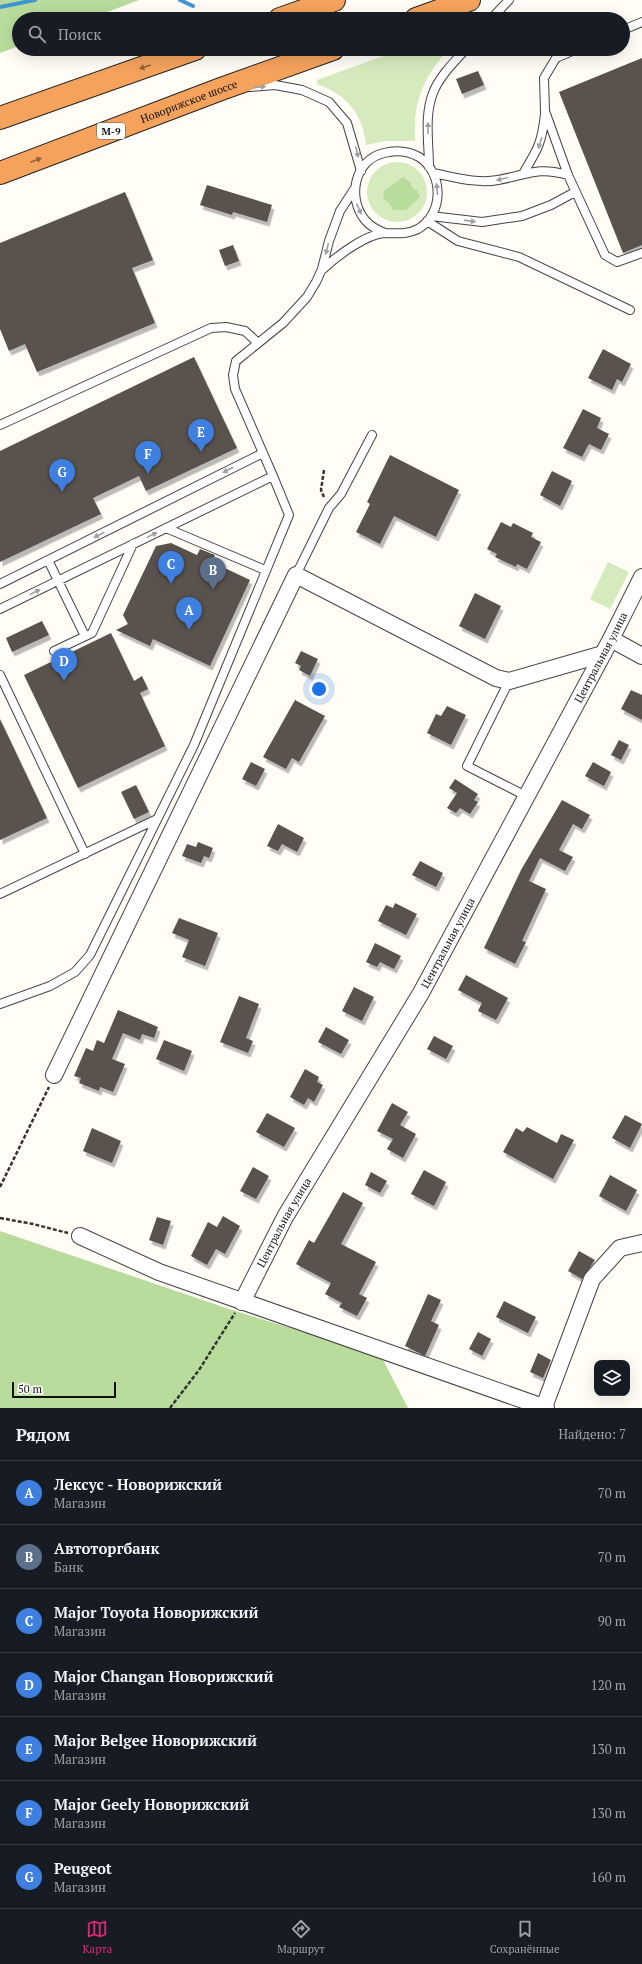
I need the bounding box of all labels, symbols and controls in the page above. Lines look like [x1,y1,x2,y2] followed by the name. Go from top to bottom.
[12,12,630,56] search box
[26,23,48,45] icon: search
[58,24,101,44] text: Поиск
[139,64,151,70] one-way arrow
[138,77,240,126] street label: Новорижское шоссе
[254,83,266,90] one-way arrow
[425,121,431,134] one-way arrow
[97,123,125,139] road number: М-9
[536,138,542,150] one-way arrow
[354,146,360,158] one-way arrow
[31,156,43,162] one-way arrow
[496,176,508,182] one-way arrow
[433,183,440,195] one-way arrow
[356,203,362,215] one-way arrow
[464,218,476,224] one-way arrow
[324,242,330,255] one-way arrow
[188,419,214,452] pin: E
[135,441,161,474] pin: F
[49,459,75,492] pin: G
[222,467,233,474] one-way arrow
[93,532,105,538] one-way arrow
[146,532,158,538] one-way arrow
[158,551,184,584] pin: C
[200,557,226,590] pin: B
[29,589,41,595] one-way arrow
[176,597,202,630] pin: A
[571,609,630,705] street label: Центральная улица
[51,648,77,681] pin: D
[309,679,329,699] your location
[418,895,478,991] street label: Центральная улица
[254,1175,315,1270] street label: Центральная улица
[594,1360,630,1396] map controls
[594,1360,630,1396] button: layers
[12,1380,116,1399] scale bar
[18,1382,42,1396] text: 50 m
[16,1423,70,1446] text: Рядом
[559,1425,626,1443] text: Найдено: 7
[54,1474,222,1494] text: Лексус - Новорижский
[24,1484,34,1502] text: A
[598,1484,626,1502] text: 70 m
[54,1494,106,1512] text: Магазин
[54,1538,159,1558] text: Автоторгбанк
[25,1548,33,1566] text: B
[598,1548,626,1566] text: 70 m
[54,1558,83,1576] text: Банк
[54,1602,258,1622] text: Major Toyota Новорижский
[25,1612,33,1630] text: C
[598,1612,626,1630] text: 90 m
[54,1622,106,1640] text: Магазин
[54,1666,274,1686] text: Major Changan Новорижский
[24,1676,34,1694] text: D
[591,1676,626,1694] text: 120 m
[54,1686,106,1704] text: Магазин
[54,1730,257,1750] text: Major Belgee Новорижский
[25,1740,33,1758] text: E
[591,1740,626,1758] text: 130 m
[54,1750,106,1768] text: Магазин
[54,1794,249,1814] text: Major Geely Новорижский
[25,1804,33,1822] text: F
[591,1804,626,1822] text: 130 m
[54,1814,106,1832] text: Магазин
[54,1858,112,1878] text: Peugeot
[24,1868,34,1886] text: G
[591,1868,626,1886] text: 160 m
[54,1878,106,1896] text: Магазин
[82,1918,112,1956] tab: Карта
[277,1918,325,1956] tab: Маршрут
[490,1918,559,1956] tab: Сохранённые

